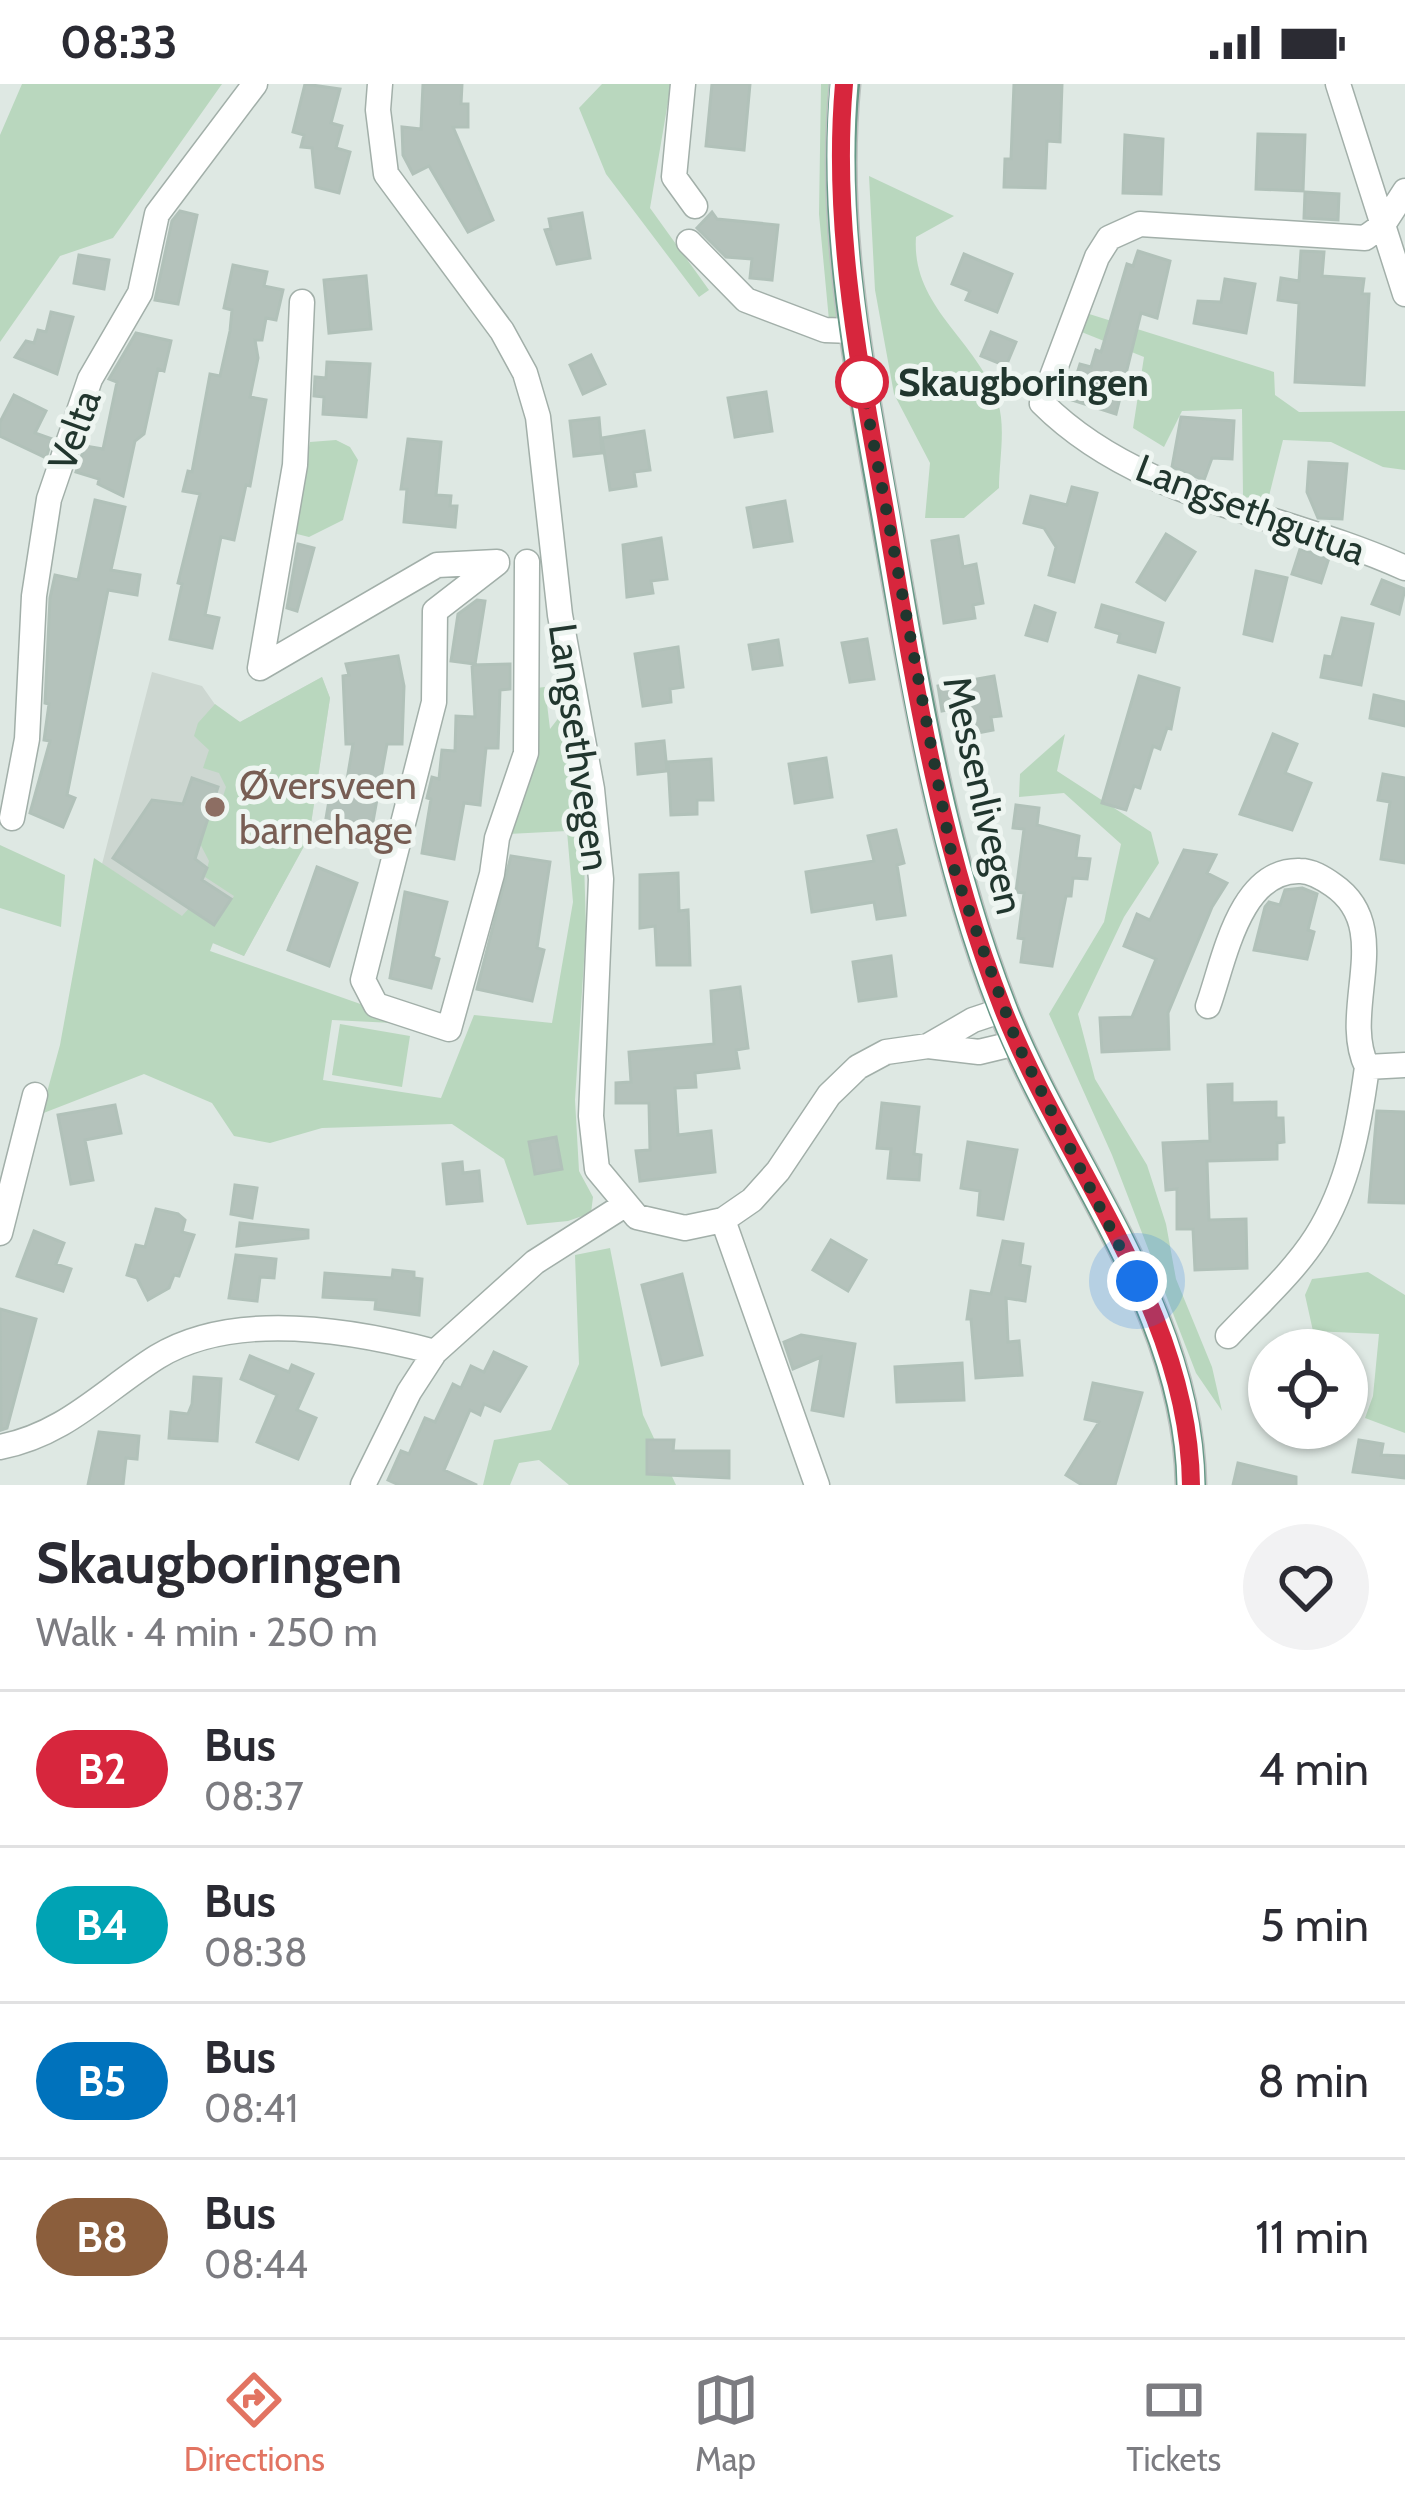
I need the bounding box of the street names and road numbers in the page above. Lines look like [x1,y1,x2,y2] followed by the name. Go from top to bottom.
[37,383,111,477] street label: Velta
[1129,443,1373,575] street label: Langsethgutua
[539,620,621,874] street label: Langsethvegen
[933,671,1035,919] street label: Messenlivegen

